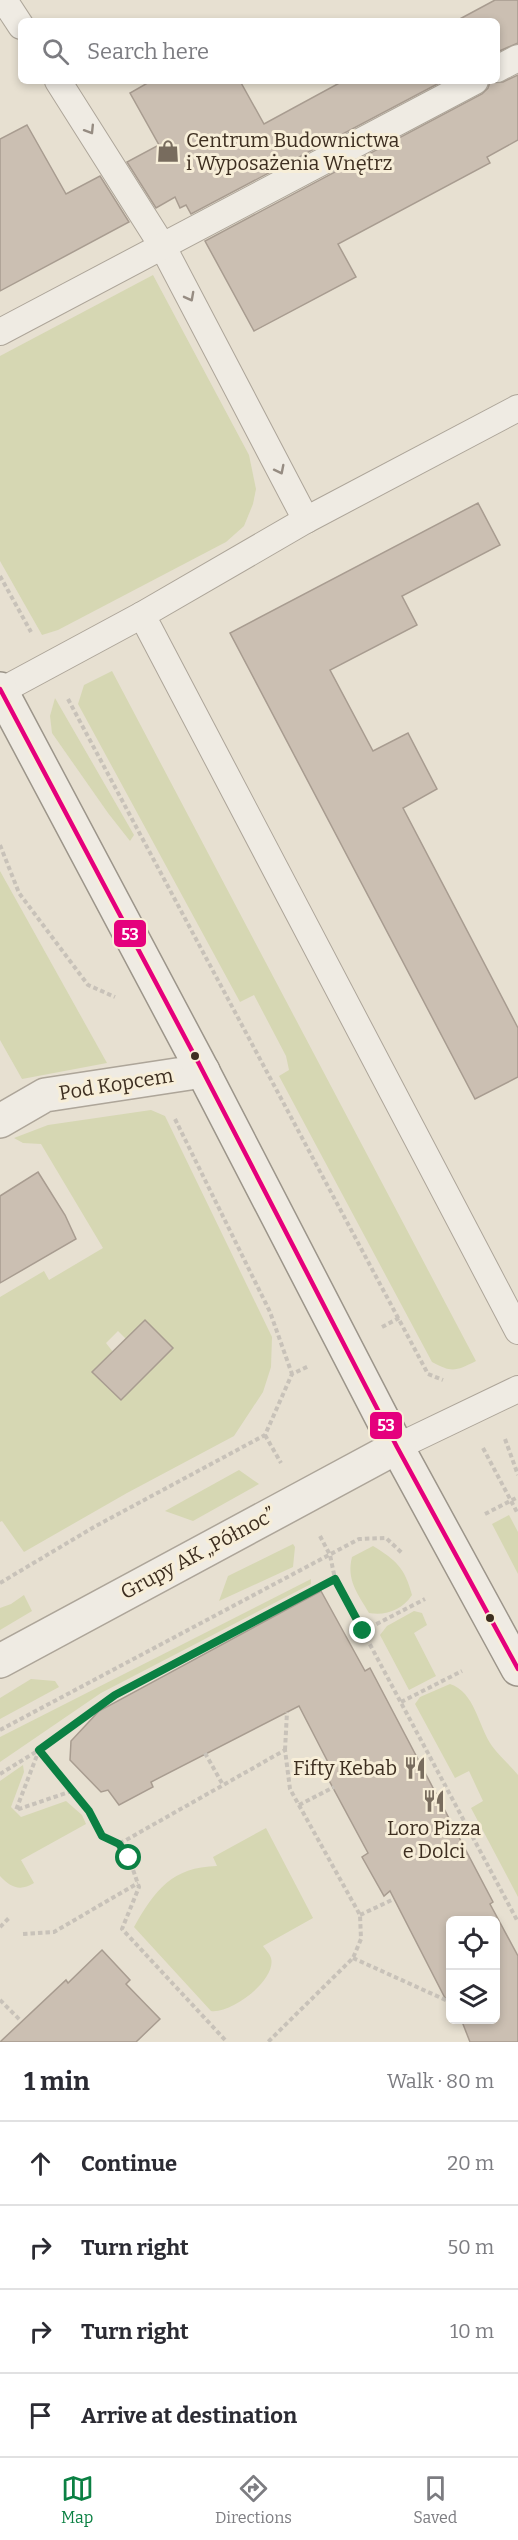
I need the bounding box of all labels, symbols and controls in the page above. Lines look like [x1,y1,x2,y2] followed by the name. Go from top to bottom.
[18,18,500,84] search box
[39,35,72,68] icon: search
[87,38,209,65] text: Search here
[83,123,94,134] one-way arrow
[186,128,399,175] place label: Centrum Budownictwa i Wyposażenia Wnętrz
[155,138,181,164] shop icon: Centrum Budownictwa i Wyposażenia Wnętrz
[183,291,194,302] one-way arrow
[273,464,284,475] one-way arrow
[113,919,147,948] line badge: 53
[121,925,139,944] text: 53
[189,1050,201,1062] unlabelled marker
[57,1063,175,1105] street label: Pod Kopcem
[369,1411,403,1440] line badge: 53
[377,1416,395,1435] text: 53
[116,1502,280,1604] street label: Grupy AK „Północ”
[484,1612,496,1624] unlabelled marker
[349,1617,375,1643] route end
[402,1755,428,1781] restaurant icon: Fifty Kebab
[293,1756,397,1780] place label: Fifty Kebab
[421,1788,447,1814] restaurant icon: Loro Pizza e Dolci
[387,1816,481,1863] place label: Loro Pizza e Dolci
[115,1844,141,1870] route start
[446,1916,500,2024] map controls
[446,1916,500,1970] button: locate
[446,1970,500,2024] button: layers
[24,2066,90,2097] text: 1 min
[387,2069,494,2093] text: Walk · 80 m
[24,2147,57,2180] icon: ahead
[81,2150,177,2177] text: Continue
[447,2151,494,2175] text: 20 m
[24,2231,57,2264] icon: right
[81,2234,189,2261] text: Turn right
[447,2235,494,2259] text: 50 m
[24,2315,57,2348] icon: right
[81,2318,189,2345] text: Turn right
[450,2319,494,2343] text: 10 m
[24,2399,57,2432] icon: arrive
[81,2402,297,2429] text: Arrive at destination
[61,2472,94,2527] tab: Map
[215,2472,292,2527] tab: Directions
[413,2472,457,2527] tab: Saved

